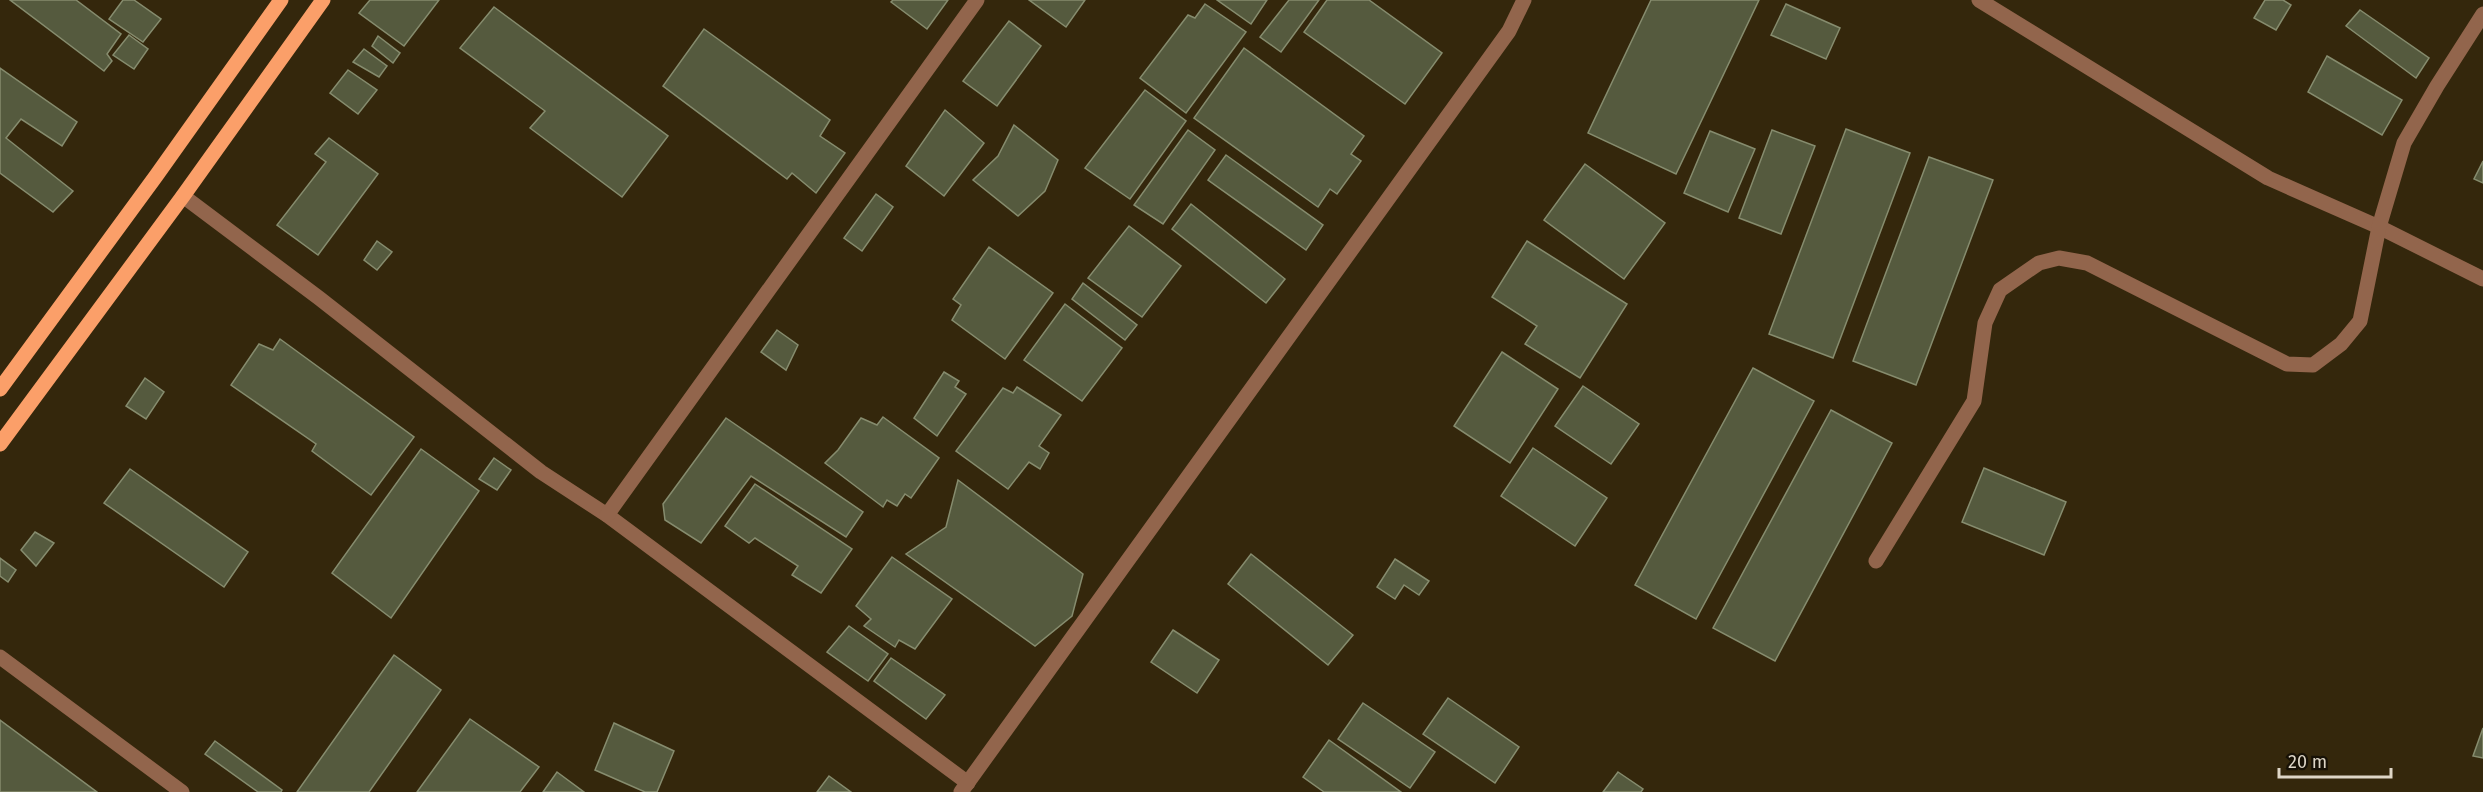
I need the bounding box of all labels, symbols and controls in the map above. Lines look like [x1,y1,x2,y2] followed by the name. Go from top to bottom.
[2279,741,2392,779] scale bar
[2288,751,2327,773] text: 20 m

